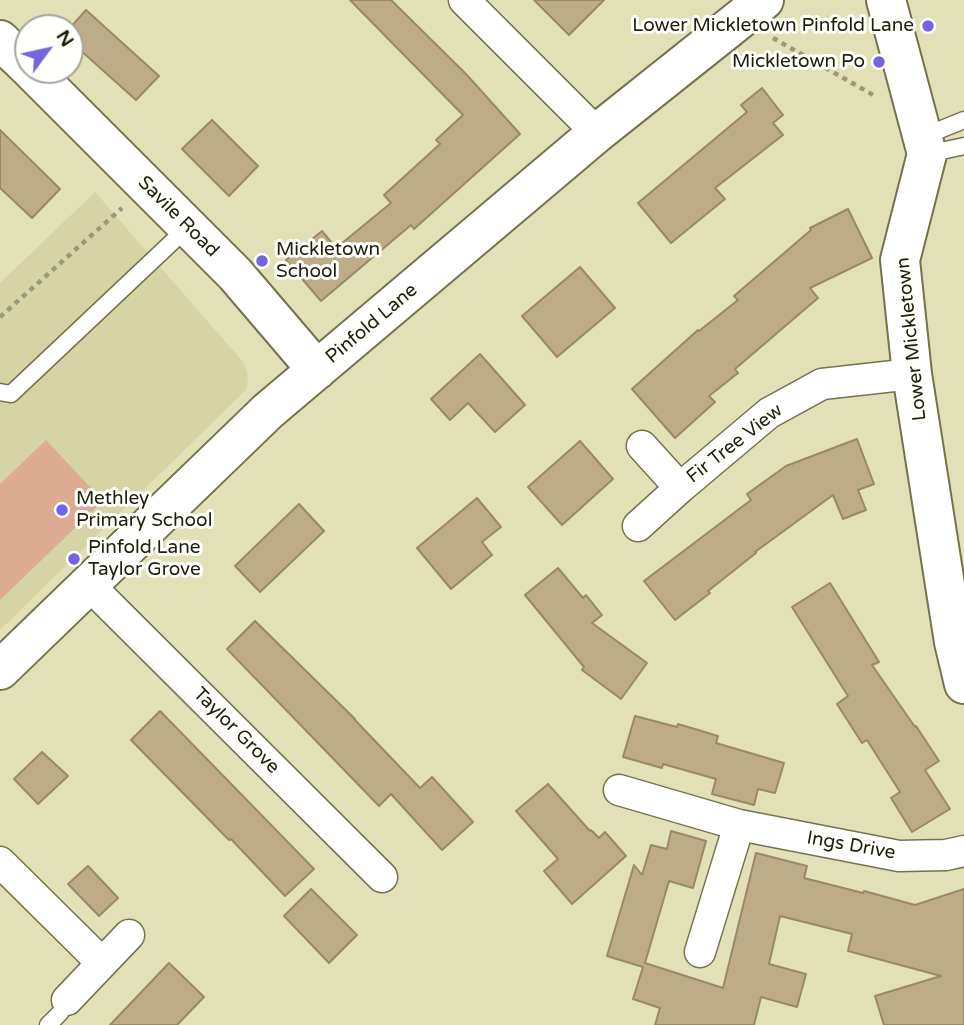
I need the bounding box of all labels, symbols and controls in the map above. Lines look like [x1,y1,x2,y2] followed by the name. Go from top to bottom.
[14,14,84,84] north arrow
[632,15,914,37] place label: Lower Mickletown Pinfold Lane
[920,18,936,34] marker: Lower Mickletown Pinfold Lane
[52,26,78,51] text: N
[732,51,865,73] place label: Mickletown Po
[871,54,887,70] marker: Mickletown Po
[133,172,223,262] street label: Savile Road
[276,239,380,283] place label: Mickletown School
[254,253,270,269] marker: Mickletown School
[892,256,932,422] street label: Lower Mickletown
[322,279,422,369] street label: Pinfold Lane
[682,399,788,489] street label: Fir Tree View
[76,488,212,532] place label: Methley Primary School
[54,502,70,518] marker: Methley Primary School
[88,537,201,581] place label: Pinfold Lane Taylor Grove
[66,551,82,567] marker: Pinfold Lane Taylor Grove
[188,683,284,779] street label: Taylor Grove
[805,827,897,865] street label: Ings Drive

